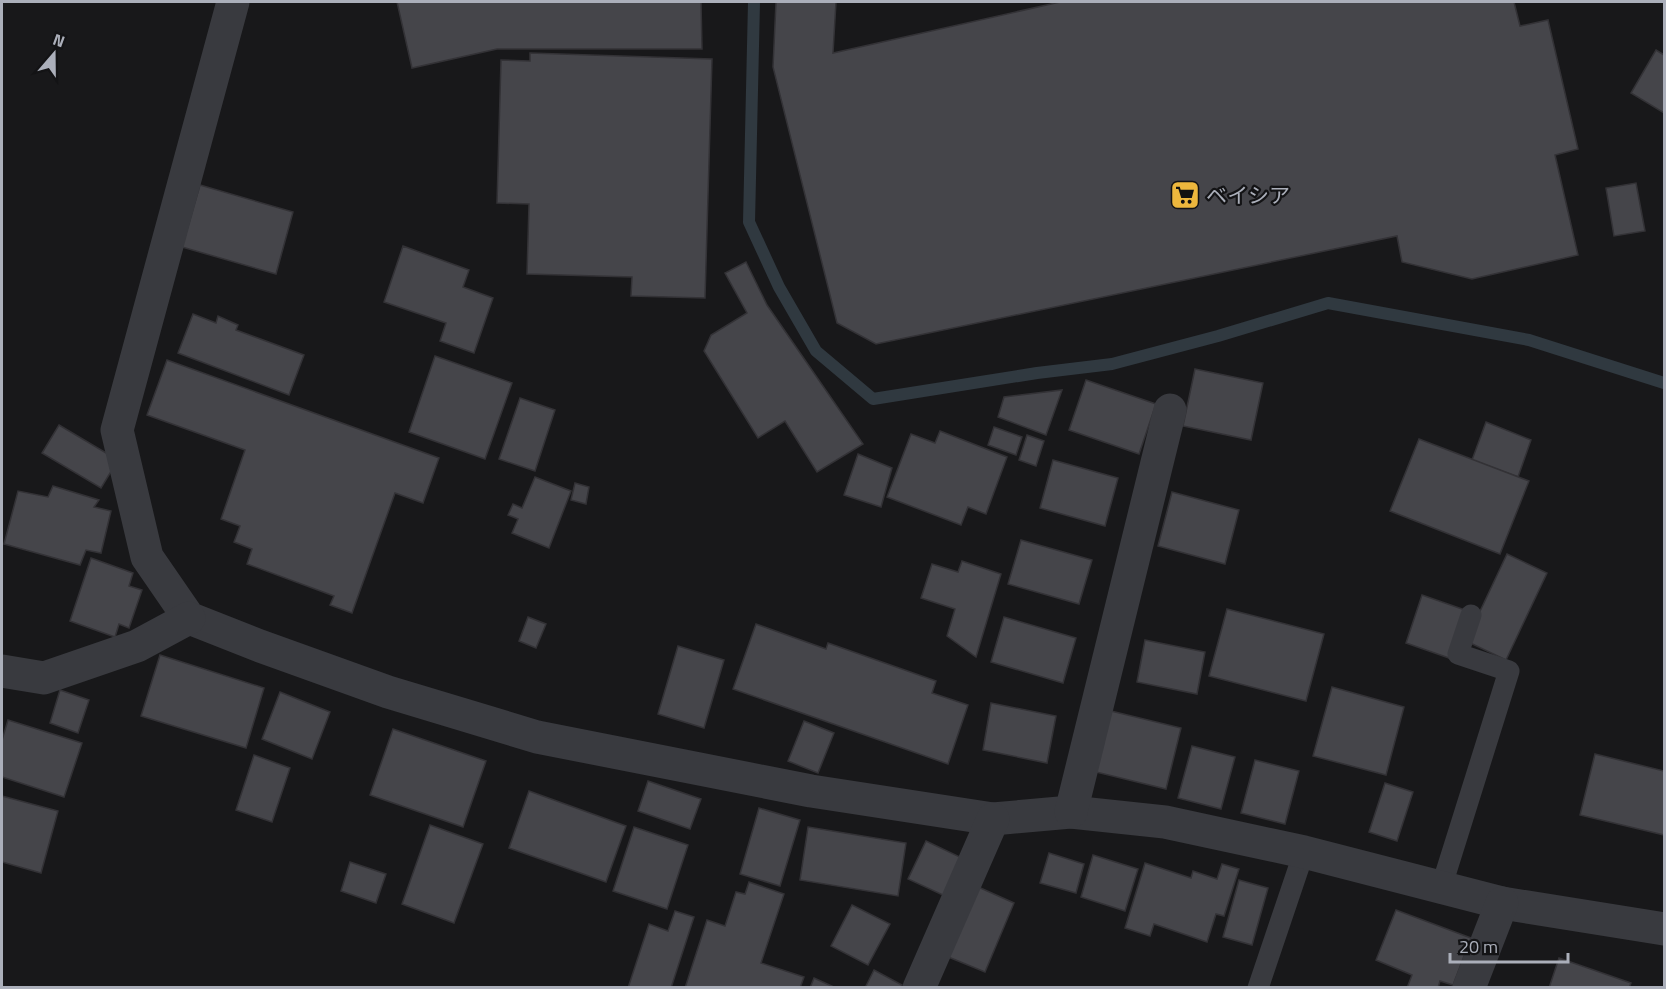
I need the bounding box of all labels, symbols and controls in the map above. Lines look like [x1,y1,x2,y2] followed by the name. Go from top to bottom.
[24,24,84,84] north arrow
[50,27,68,53] text: N
[1169,179,1201,211] supermarket icon: ベイシア
[1206,179,1290,211] place label: ベイシア
[1450,926,1568,964] scale bar
[1459,933,1498,960] text: 20 m

